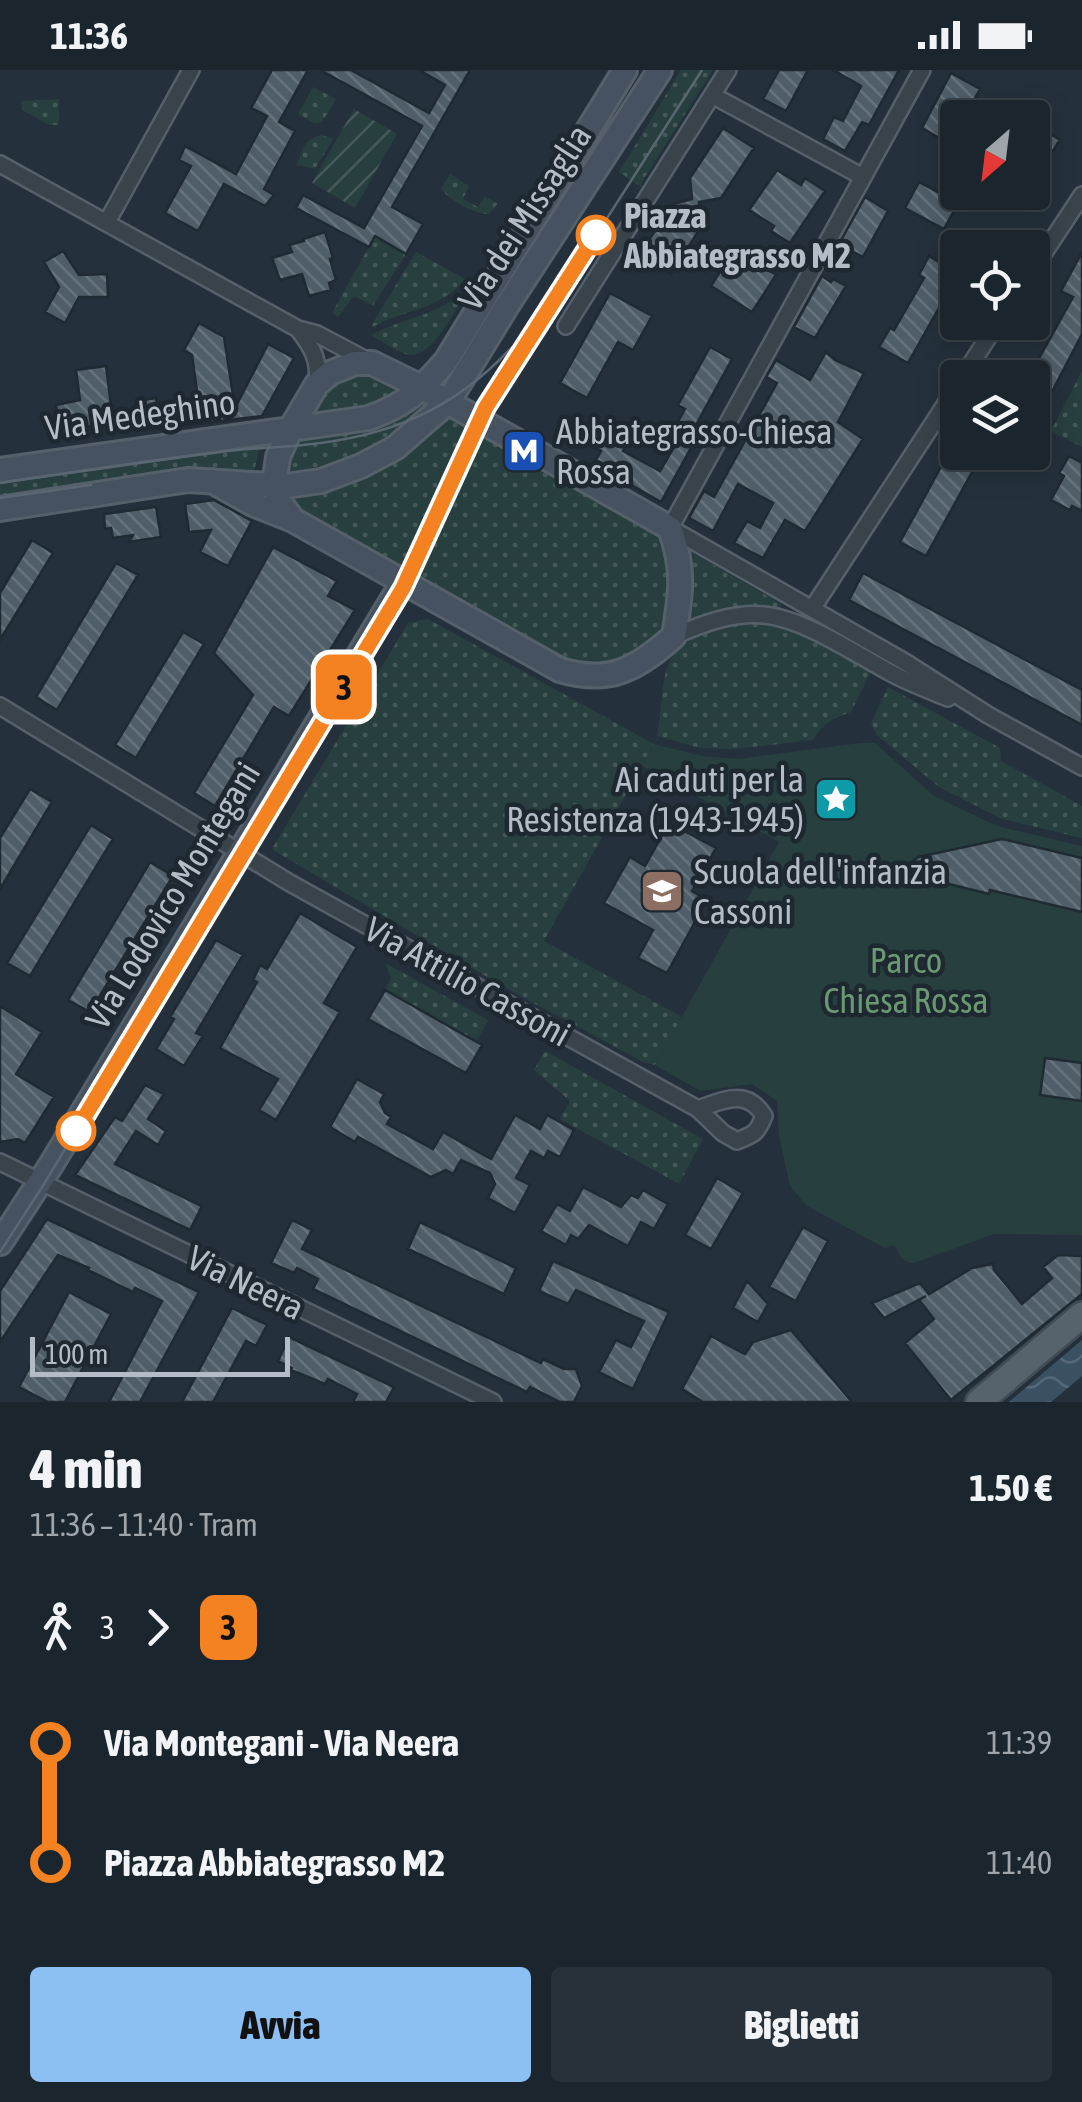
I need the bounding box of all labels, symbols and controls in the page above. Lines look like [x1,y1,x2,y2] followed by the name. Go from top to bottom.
[50,14,128,57] text: 11:36
[940,100,1050,210] north arrow
[940,100,1050,470] map controls
[449,117,599,317] street label: Via dei Missaglia
[623,195,851,275] place label: Piazza Abbiategrasso M2
[577,216,615,254] marker: Piazza Abbiategrasso M2
[940,230,1050,340] button: locate
[940,360,1050,470] button: layers
[42,381,238,447] street label: Via Medeghino
[556,411,832,491] place label: Abbiategrasso-Chiesa Rossa
[501,428,547,474] metro station icon: Abbiategrasso-Chiesa Rossa
[312,654,376,720] line badge: 3
[336,667,352,707] text: 3
[77,755,267,1035] street label: Via Lodovico Montegani
[506,759,804,839] place label: Ai caduti per la Resistenza (1943-1945)
[813,776,859,822] place icon: Ai caduti per la Resistenza (1943-1945)
[694,851,947,931] place label: Scuola dell'infanzia Cassoni
[639,868,685,914] school or university icon: Scuola dell'infanzia Cassoni
[358,908,578,1054] street label: Via Attilio Cassoni
[823,940,989,1020] park label: Parco Chiesa Rossa
[57,1112,95,1150] unlabelled marker
[181,1237,311,1327] street label: Via Neera
[30,1332,290,1376] scale bar
[45,1338,108,1370] text: 100 m
[30,1437,142,1500] text: 4 min
[969,1466,1052,1509] text: 1.50 €
[30,1506,258,1543] text: 11:36 – 11:40 · Tram
[30,1600,85,1655] icon: walk
[130,1600,185,1655] icon: forward
[220,1607,237,1647] text: 3
[100,1609,115,1646] text: 3
[104,1721,459,1764] text: Via Montegani - Via Neera
[986,1724,1052,1761] text: 11:39
[104,1841,445,1884] text: Piazza Abbiategrasso M2
[986,1844,1052,1881] text: 11:40
[30,1967,531,2082] button: Avvia
[551,1967,1052,2082] button: Biglietti

